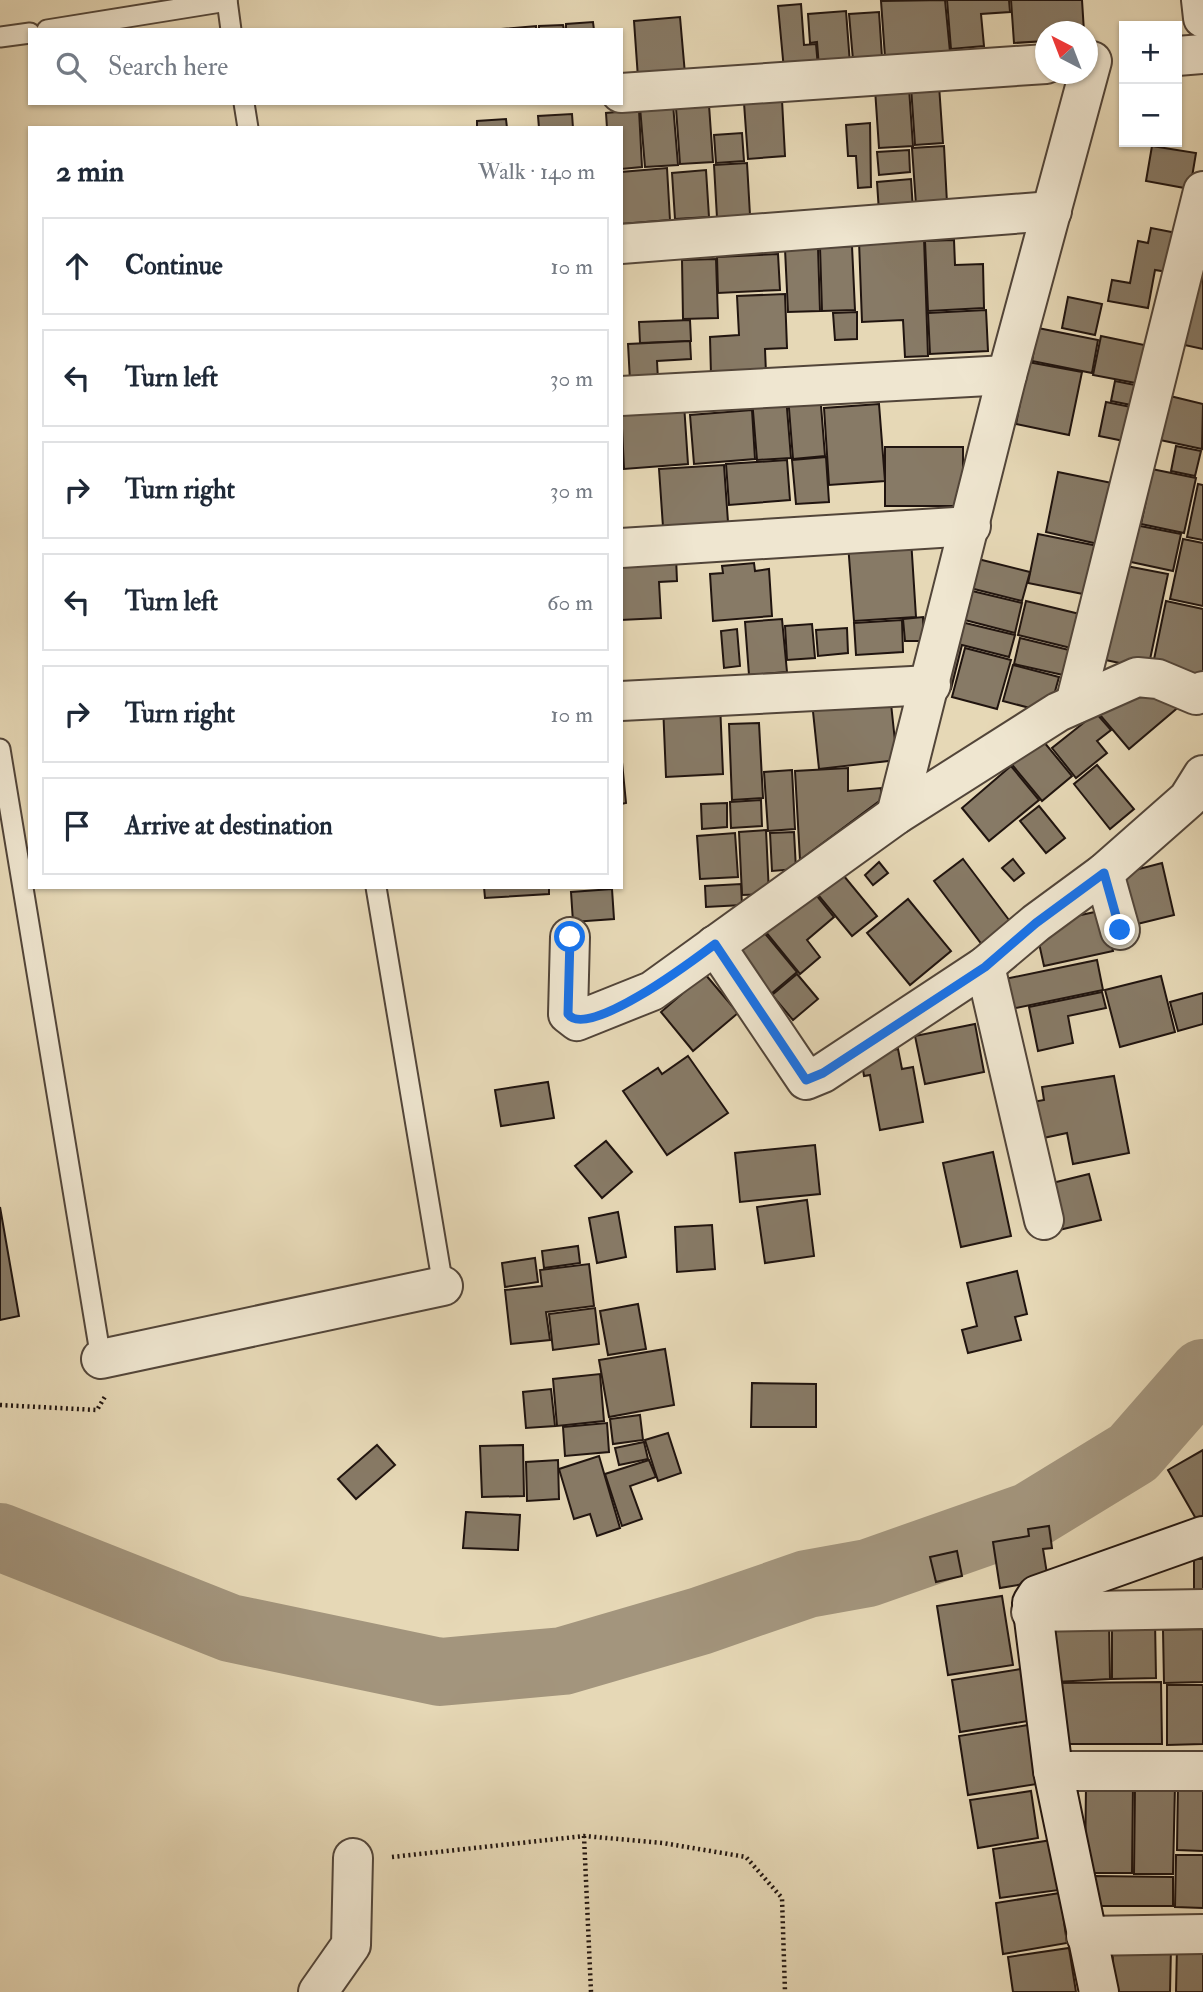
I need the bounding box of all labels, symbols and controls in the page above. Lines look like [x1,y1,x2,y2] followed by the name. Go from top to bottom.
[1035,21,1098,84] north arrow
[1119,21,1182,147] map controls
[1119,21,1182,84] button: +
[28,28,623,105] search box
[52,48,90,86] icon: search
[108,51,228,83] text: Search here
[1119,84,1182,147] button: −
[56,153,124,190] text: 2 min
[478,157,595,186] text: Walk · 140 m
[58,247,96,285] icon: ahead
[125,250,223,282] text: Continue
[550,252,593,281] text: 10 m
[58,359,96,397] icon: left
[125,362,218,394] text: Turn left
[550,364,593,393] text: 30 m
[58,471,96,509] icon: right
[125,474,235,506] text: Turn right
[550,476,593,505] text: 30 m
[58,583,96,621] icon: left
[125,586,218,618] text: Turn left
[547,588,593,617] text: 60 m
[58,695,96,733] icon: right
[125,698,235,730] text: Turn right
[550,700,593,729] text: 10 m
[58,807,96,845] icon: arrive
[125,810,333,842] text: Arrive at destination
[1104,914,1135,945] route end
[554,921,585,952] route start

